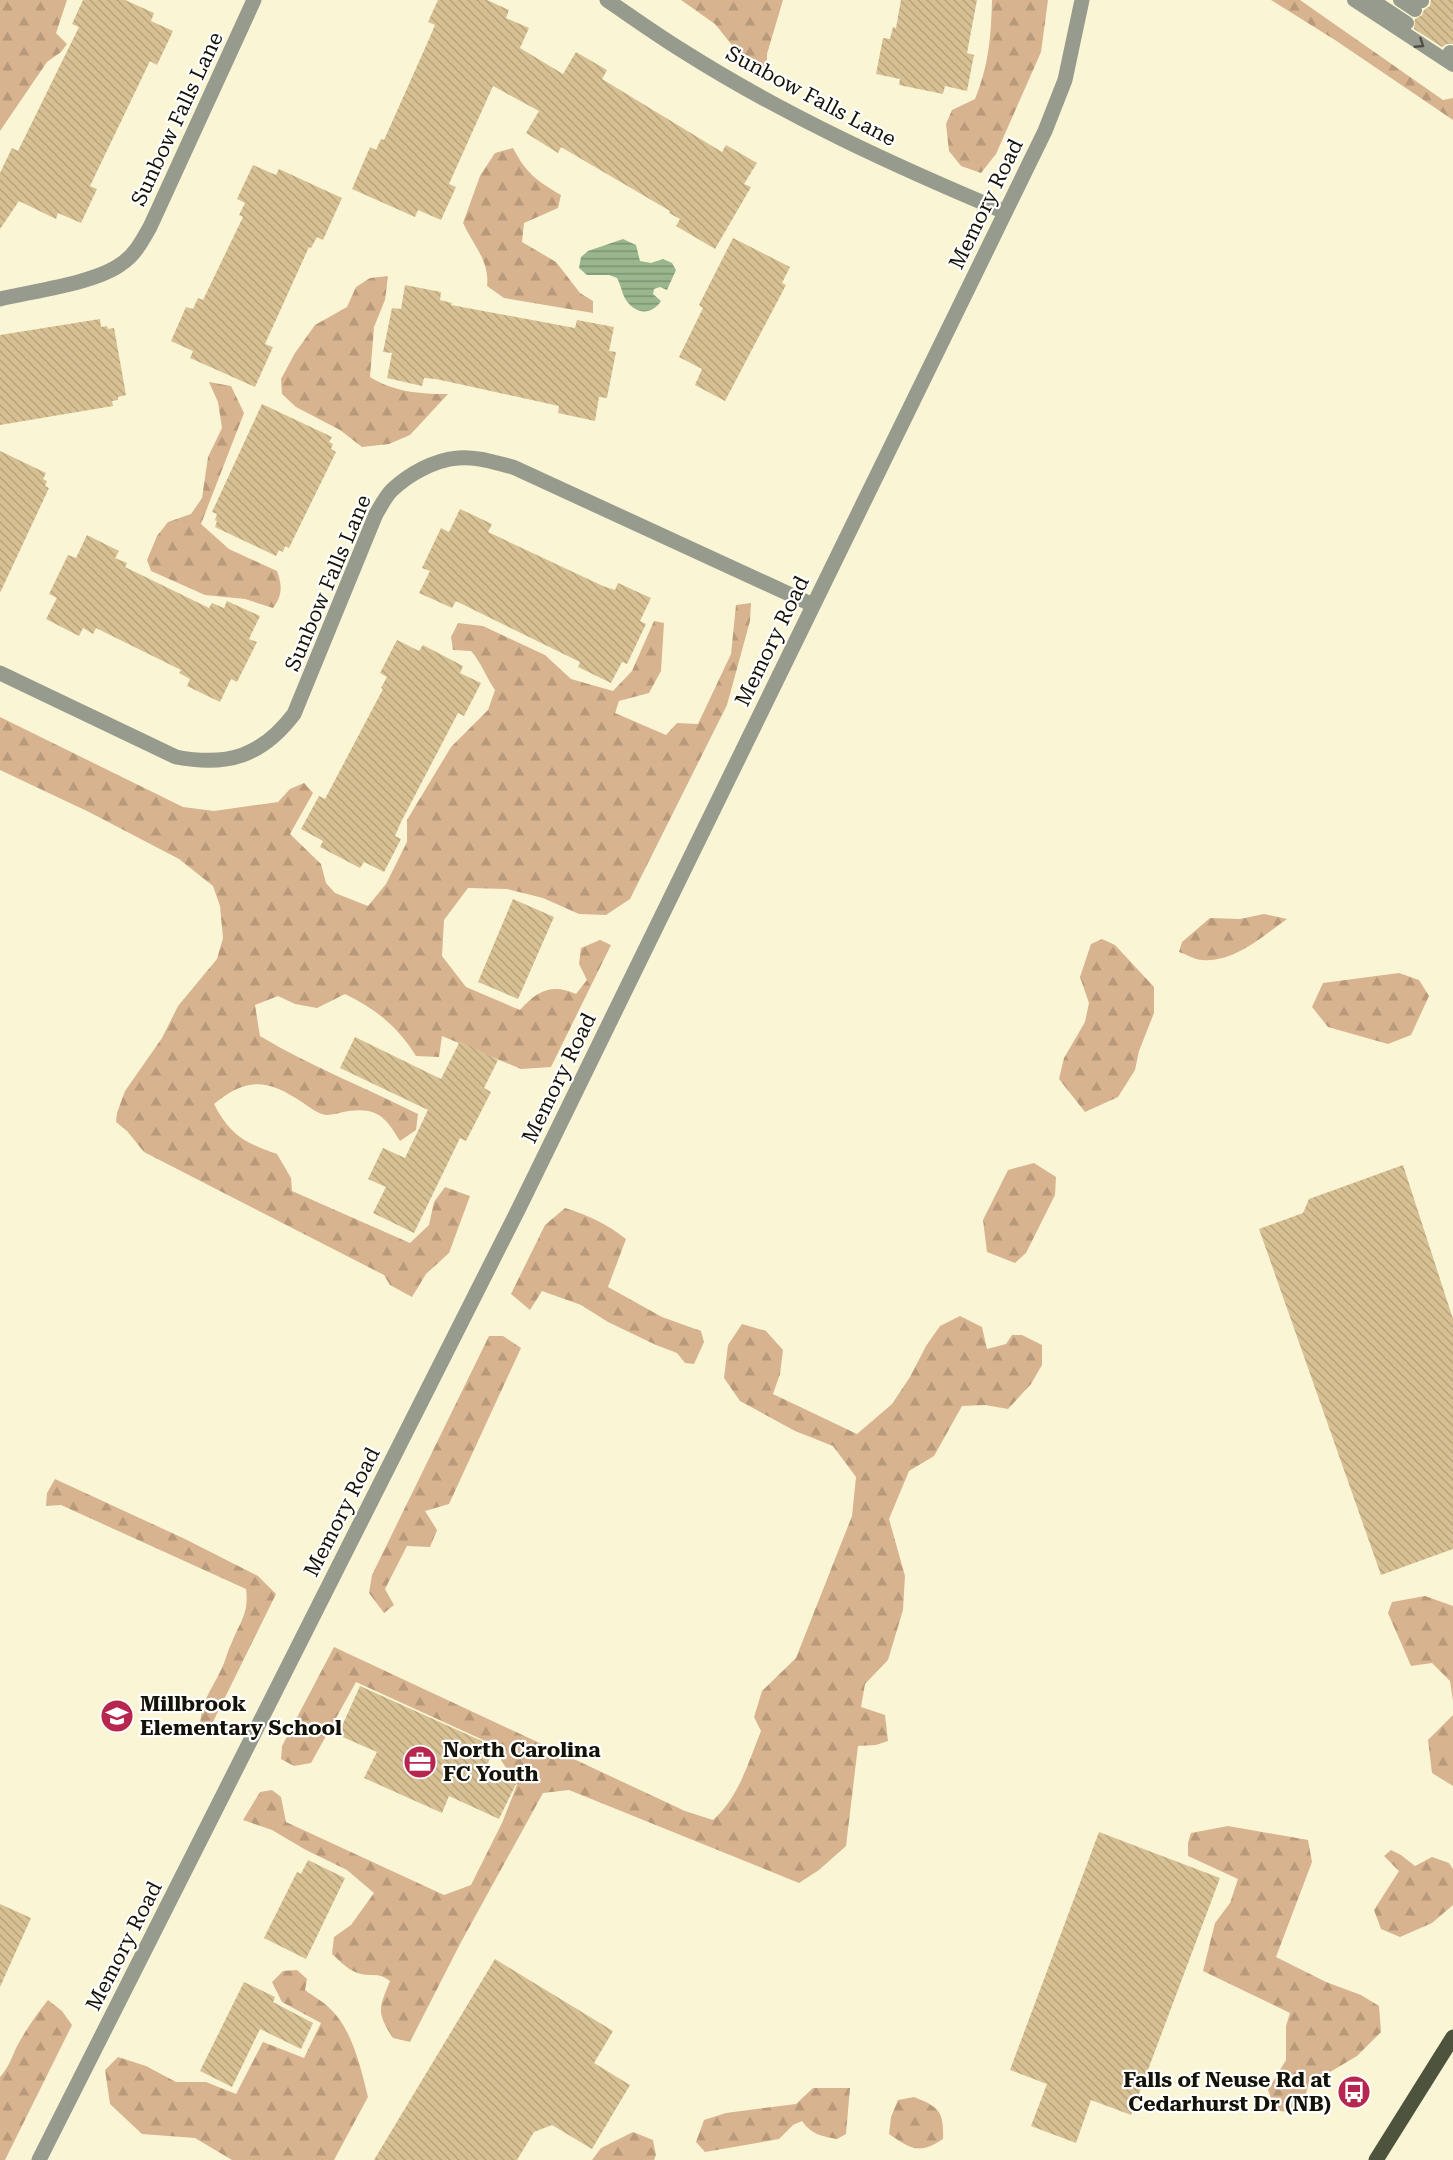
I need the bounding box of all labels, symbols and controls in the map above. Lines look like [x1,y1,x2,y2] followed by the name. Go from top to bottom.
[126,28,228,210] street label: Sunbow Falls Lane
[1414,36,1424,48] one-way arrow
[722,41,900,151] street label: Sunbow Falls Lane
[944,135,1028,273] street label: Memory Road
[280,491,376,675] street label: Sunbow Falls Lane
[730,572,814,710] street label: Memory Road
[517,1009,601,1147] street label: Memory Road
[299,1443,385,1581] street label: Memory Road
[140,1692,342,1740] place label: Millbrook Elementary School
[99,1698,135,1734] school or university icon: Millbrook Elementary School
[443,1738,601,1786] place label: North Carolina FC Youth
[402,1744,438,1780] office icon: North Carolina FC Youth
[81,1877,167,2015] street label: Memory Road
[1123,2068,1331,2116] place label: Falls of Neuse Rd at Cedarhurst Dr (NB)
[1336,2074,1372,2110] bus stop icon: Falls of Neuse Rd at Cedarhurst Dr (NB)

